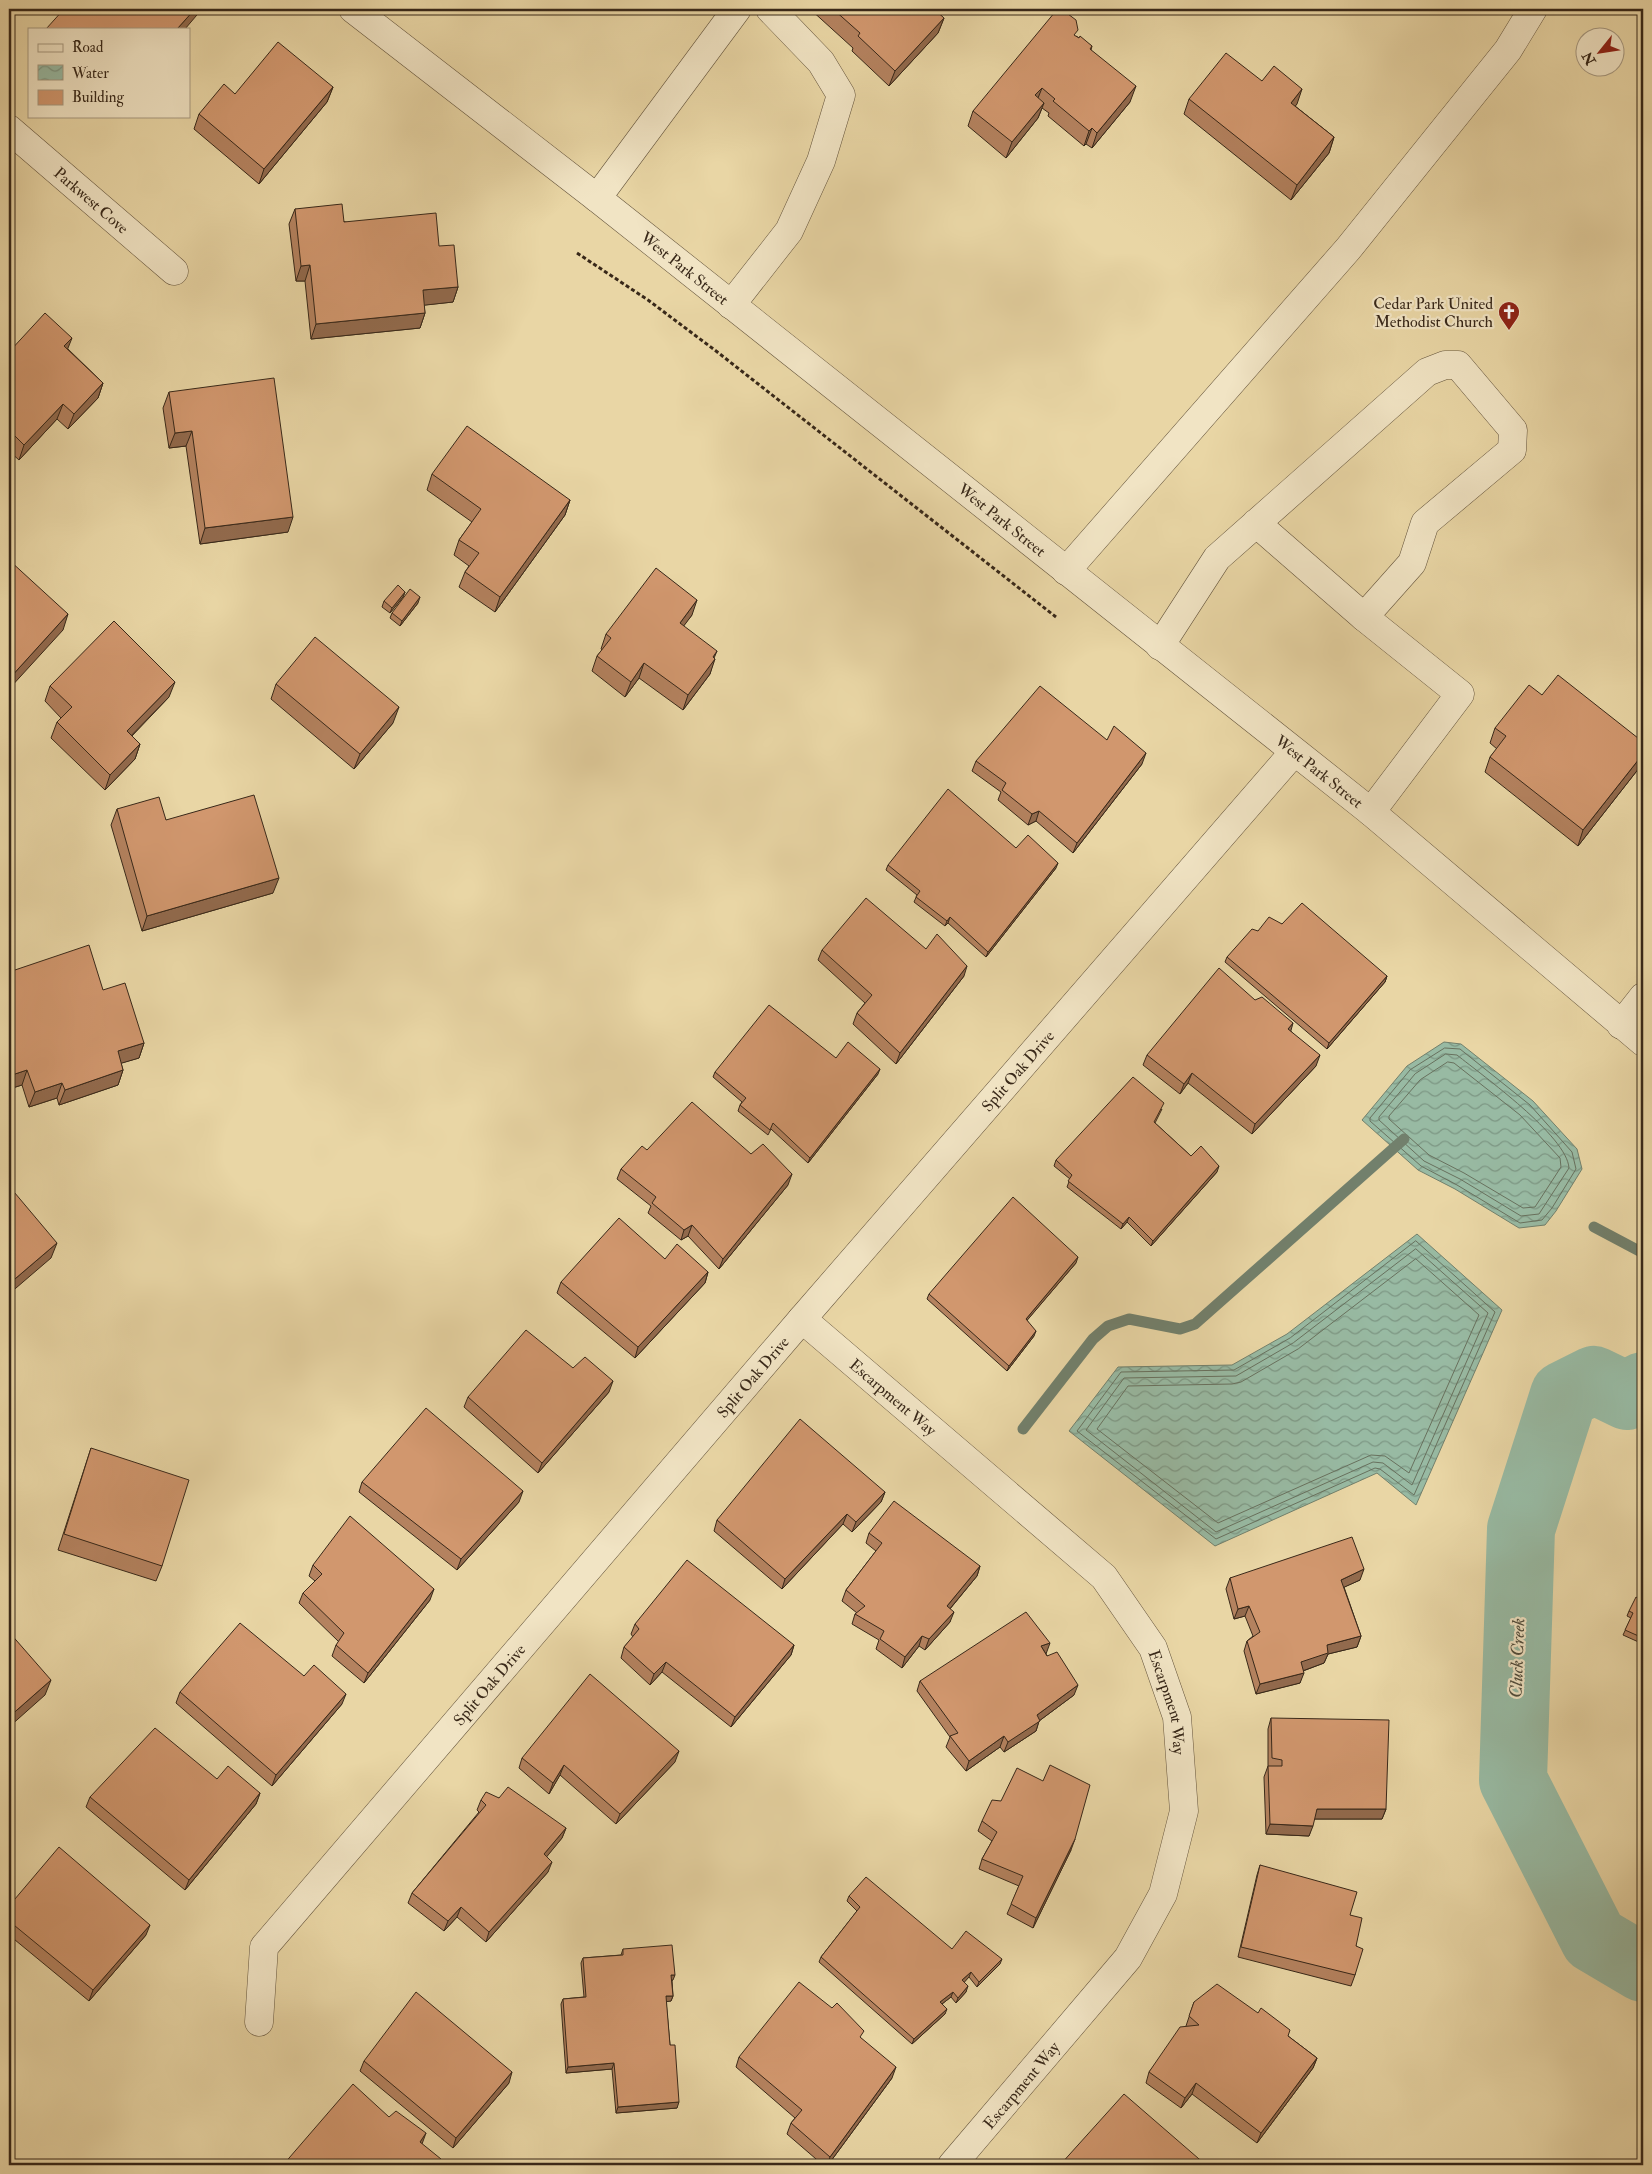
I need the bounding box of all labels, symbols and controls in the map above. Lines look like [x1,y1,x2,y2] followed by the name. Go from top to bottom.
[28,28,190,118] legend
[1574,28,1624,78] north arrow
[72,38,104,57] text: Road
[1578,48,1600,69] text: N
[71,64,109,83] text: Water
[72,88,124,107] text: Building
[49,163,133,239] street label: Parkwest Cove
[636,227,732,310] street label: West Park Street
[1373,294,1494,332] place label: Cedar Park United Methodist Church
[1497,300,1521,331] church icon: Cedar Park United Methodist Church
[953,479,1050,561] street label: West Park Street
[1270,730,1367,813] street label: West Park Street
[978,1026,1059,1116] street label: Split Oak Drive
[713,1332,794,1422] street label: Split Oak Drive
[845,1355,941,1441] street label: Escarpment Way
[1505,1618,1530,1698] water label: Cluck Creek
[449,1640,530,1730] street label: Split Oak Drive
[1143,1647,1189,1756] street label: Escarpment Way
[979,2037,1066,2134] street label: Escarpment Way

